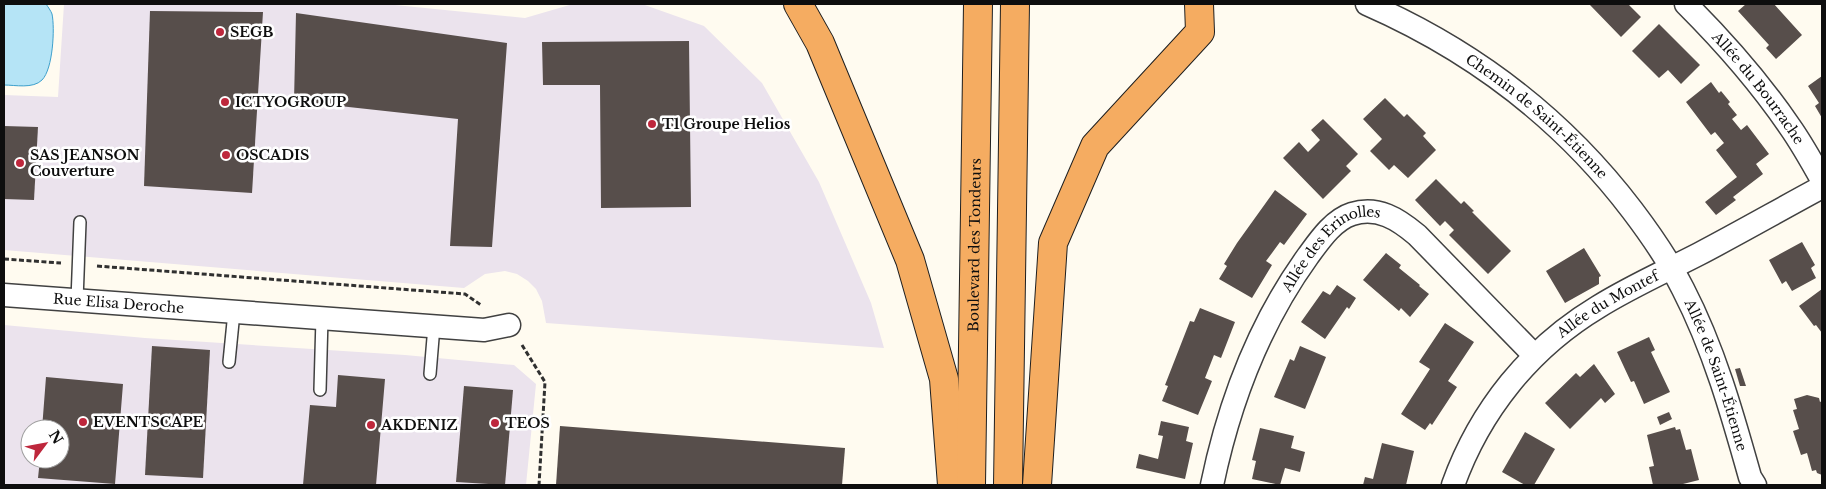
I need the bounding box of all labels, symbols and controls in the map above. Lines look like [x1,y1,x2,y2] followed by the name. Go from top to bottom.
[230,23,273,41] place label: SEGB
[214,26,226,38] marker: SEGB
[1708,27,1808,148] street label: Allée du Bourrache
[1462,50,1612,183] street label: Chemin de Saint-Étienne
[235,93,346,111] place label: ICTYOGROUP
[219,96,231,108] marker: ICTYOGROUP
[662,115,791,133] place label: T1 Groupe Helios
[646,118,658,130] marker: T1 Groupe Helios
[30,146,140,180] place label: SAS JEANSON Couverture
[236,146,309,164] place label: OSCADIS
[220,149,232,161] marker: OSCADIS
[14,157,26,169] marker: SAS JEANSON Couverture
[964,158,985,332] street label: Boulevard des Tondeurs
[1277,202,1382,296] street label: Allée des Erinolles
[1552,266,1664,342] street label: Allée du Montef
[53,290,185,317] street label: Rue Elisa Deroche
[1680,295,1751,453] street label: Allée de Saint-Étienne
[93,413,204,431] place label: EVENTSCAPE
[505,414,550,432] place label: TEOS
[77,416,89,428] marker: EVENTSCAPE
[380,416,458,434] place label: AKDENIZ
[489,417,501,429] marker: TEOS
[20,419,70,469] north arrow
[365,419,377,431] marker: AKDENIZ
[45,427,67,447] text: N

